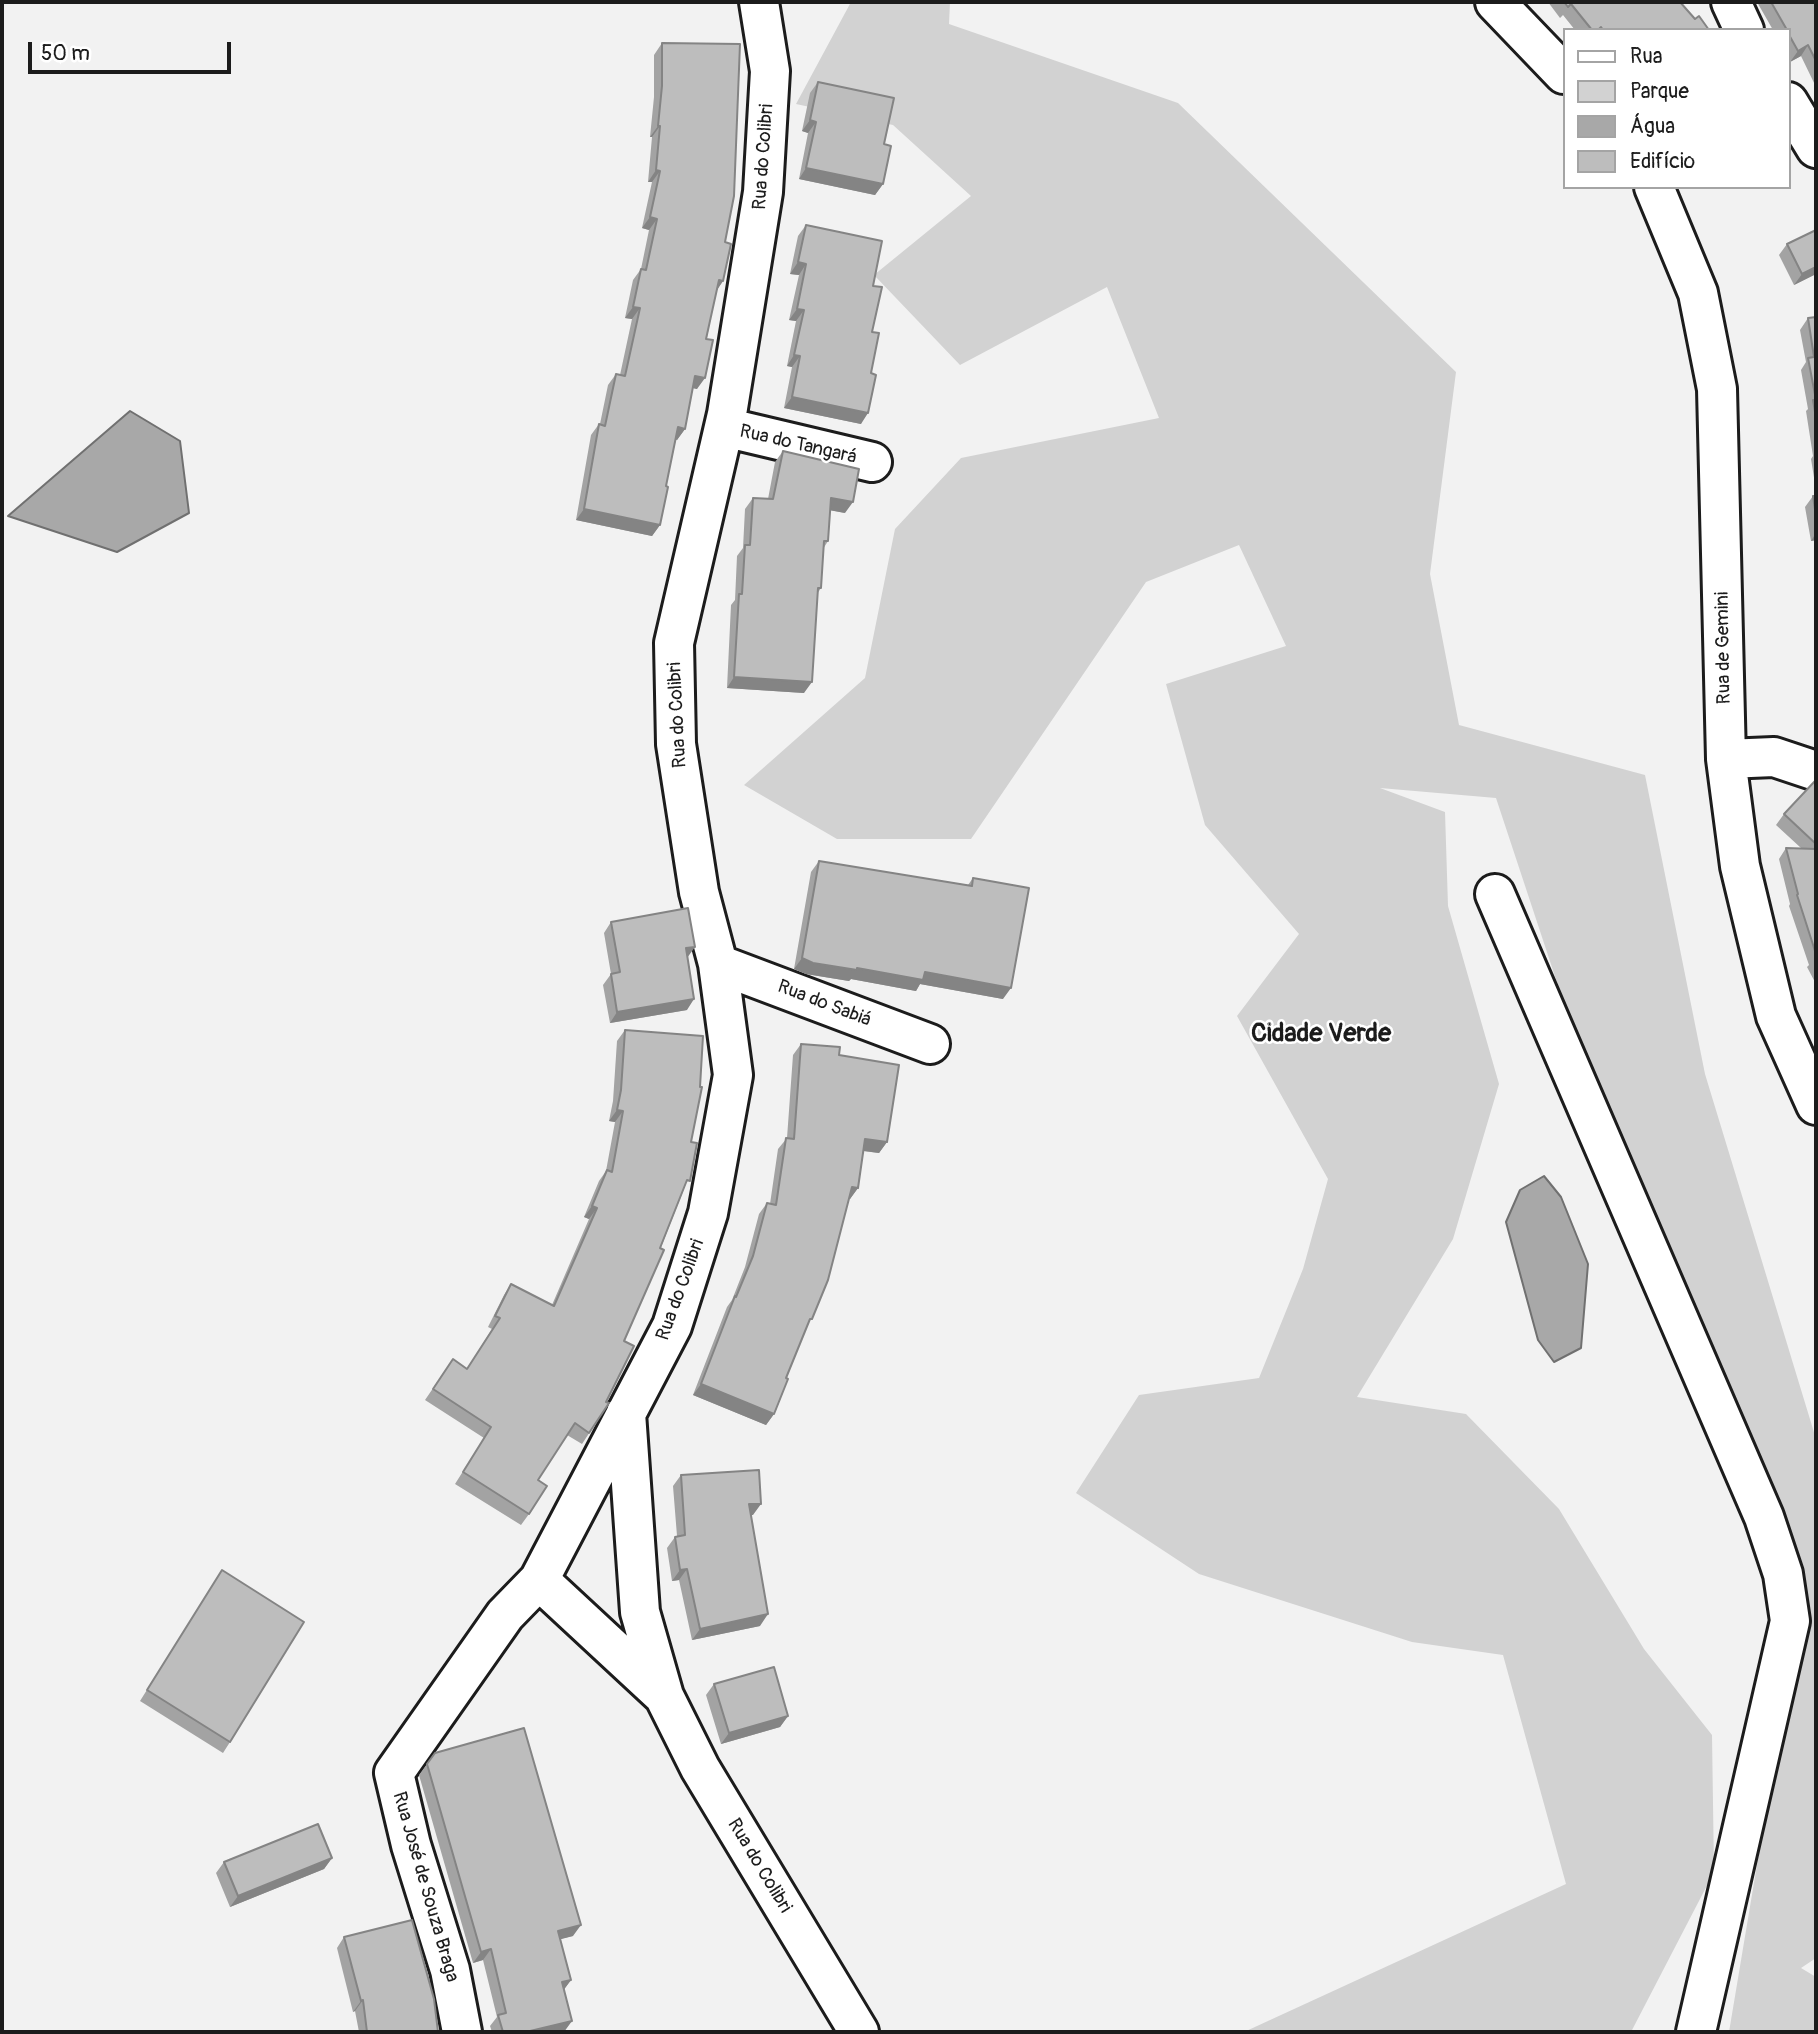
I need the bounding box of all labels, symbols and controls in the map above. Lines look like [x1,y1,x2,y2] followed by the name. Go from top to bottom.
[32,28,234,72] scale bar
[1562,28,1790,189] legend
[41,40,90,67] text: 50 m
[1630,43,1663,70] text: Rua
[1630,78,1689,105] text: Parque
[749,103,779,211] street label: Rua do Colibri
[1630,113,1675,140] text: Água
[1630,148,1695,175] text: Edifício
[737,420,859,470] street label: Rua do Tangará
[1712,592,1736,704] street label: Rua de Gemini
[664,661,692,769] street label: Rua do Colibri
[774,976,874,1032] street label: Rua do Sabiá
[1251,1018,1391,1050] district label: Cidade Verde
[652,1236,710,1344] street label: Rua do Colibri
[387,1789,463,1985] street label: Rua José de Souza Braga
[722,1815,796,1917] street label: Rua do Colibri

